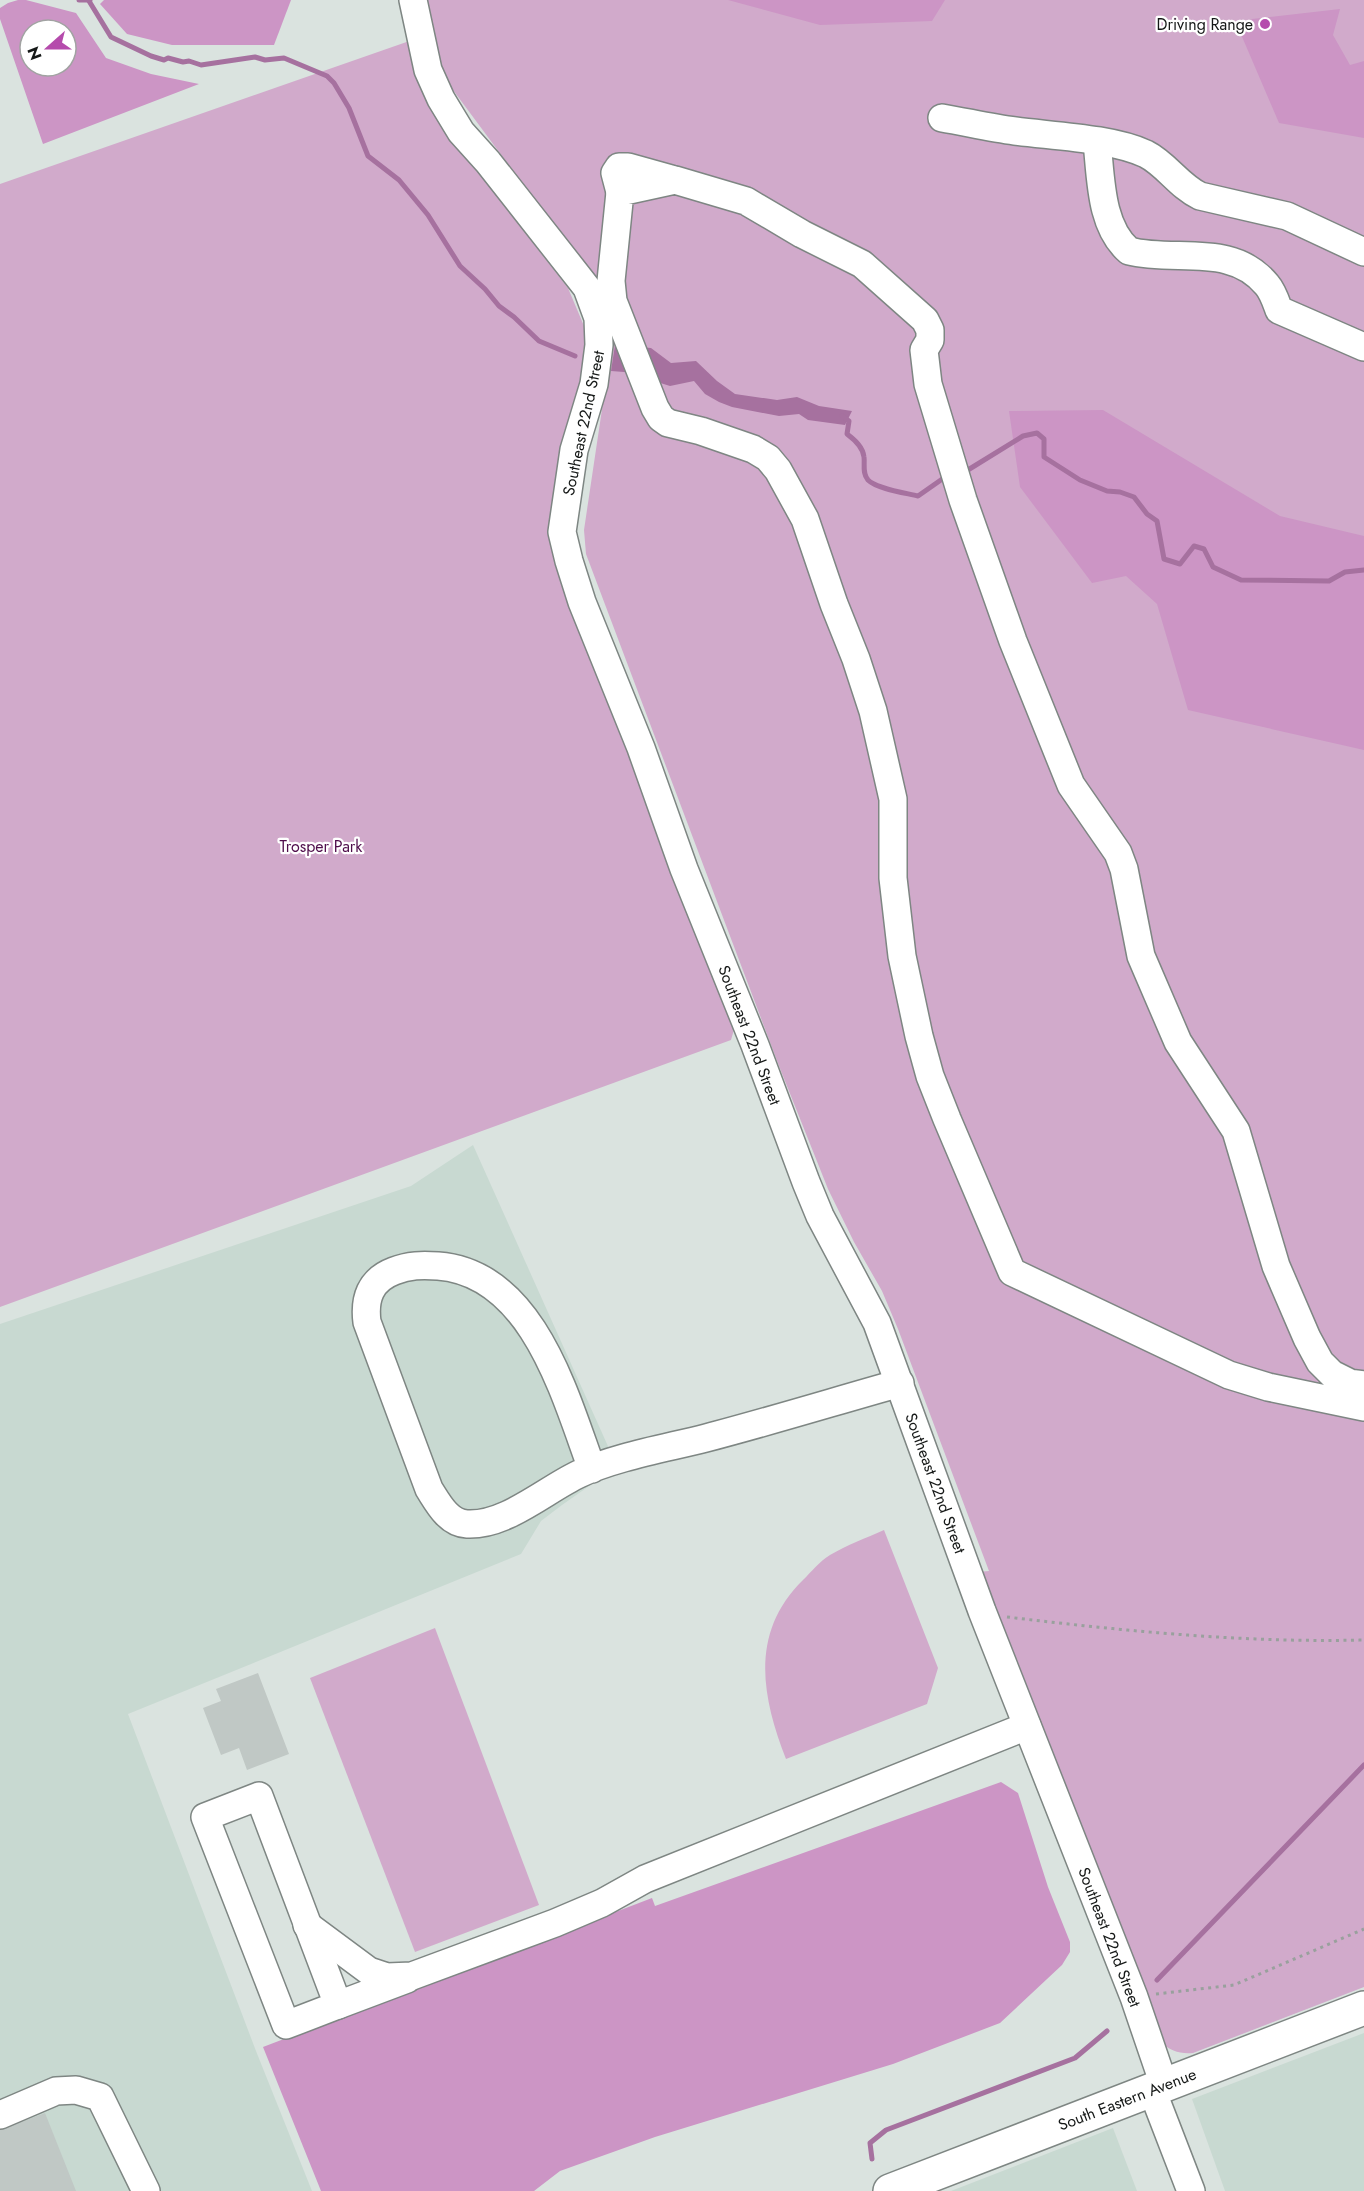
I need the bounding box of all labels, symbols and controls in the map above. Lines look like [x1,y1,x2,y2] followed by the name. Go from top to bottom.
[1157,13,1253,36] place label: Driving Range
[1258,17,1272,31] marker: Driving Range
[18,18,78,78] north arrow
[21,43,47,63] text: N
[557,348,610,498] street label: Southeast 22nd Street
[280,835,363,858] park label: Trosper Park
[712,962,787,1108] street label: Southeast 22nd Street
[899,1410,972,1557] street label: Southeast 22nd Street
[1072,1864,1147,2010] street label: Southeast 22nd Street
[1055,2062,1200,2136] street label: South Eastern Avenue

